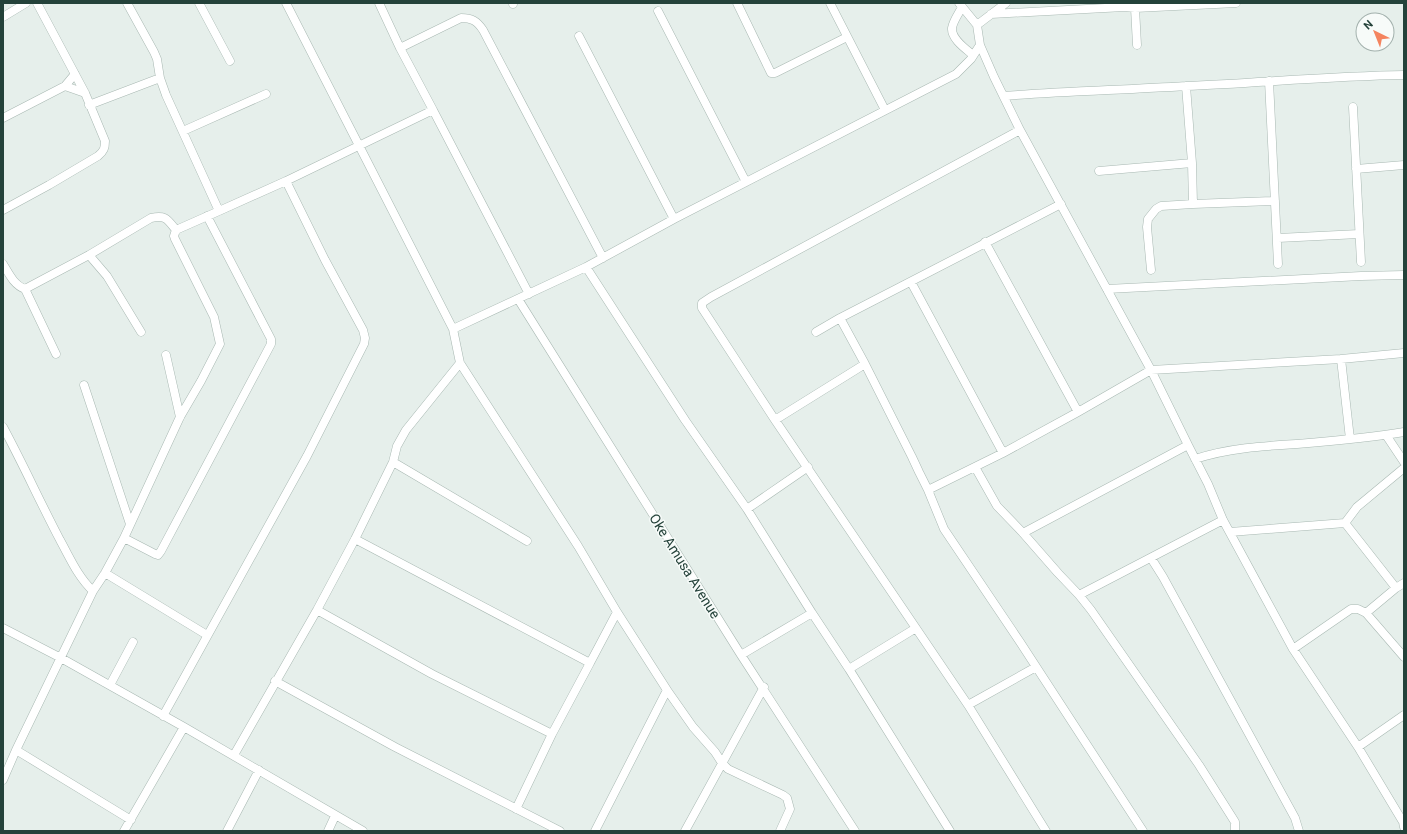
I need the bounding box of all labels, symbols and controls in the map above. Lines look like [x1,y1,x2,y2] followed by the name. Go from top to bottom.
[1355,12,1395,52] north arrow
[1361,17,1376,32] text: N
[646,511,724,621] street label: Oke Amusa Avenue

